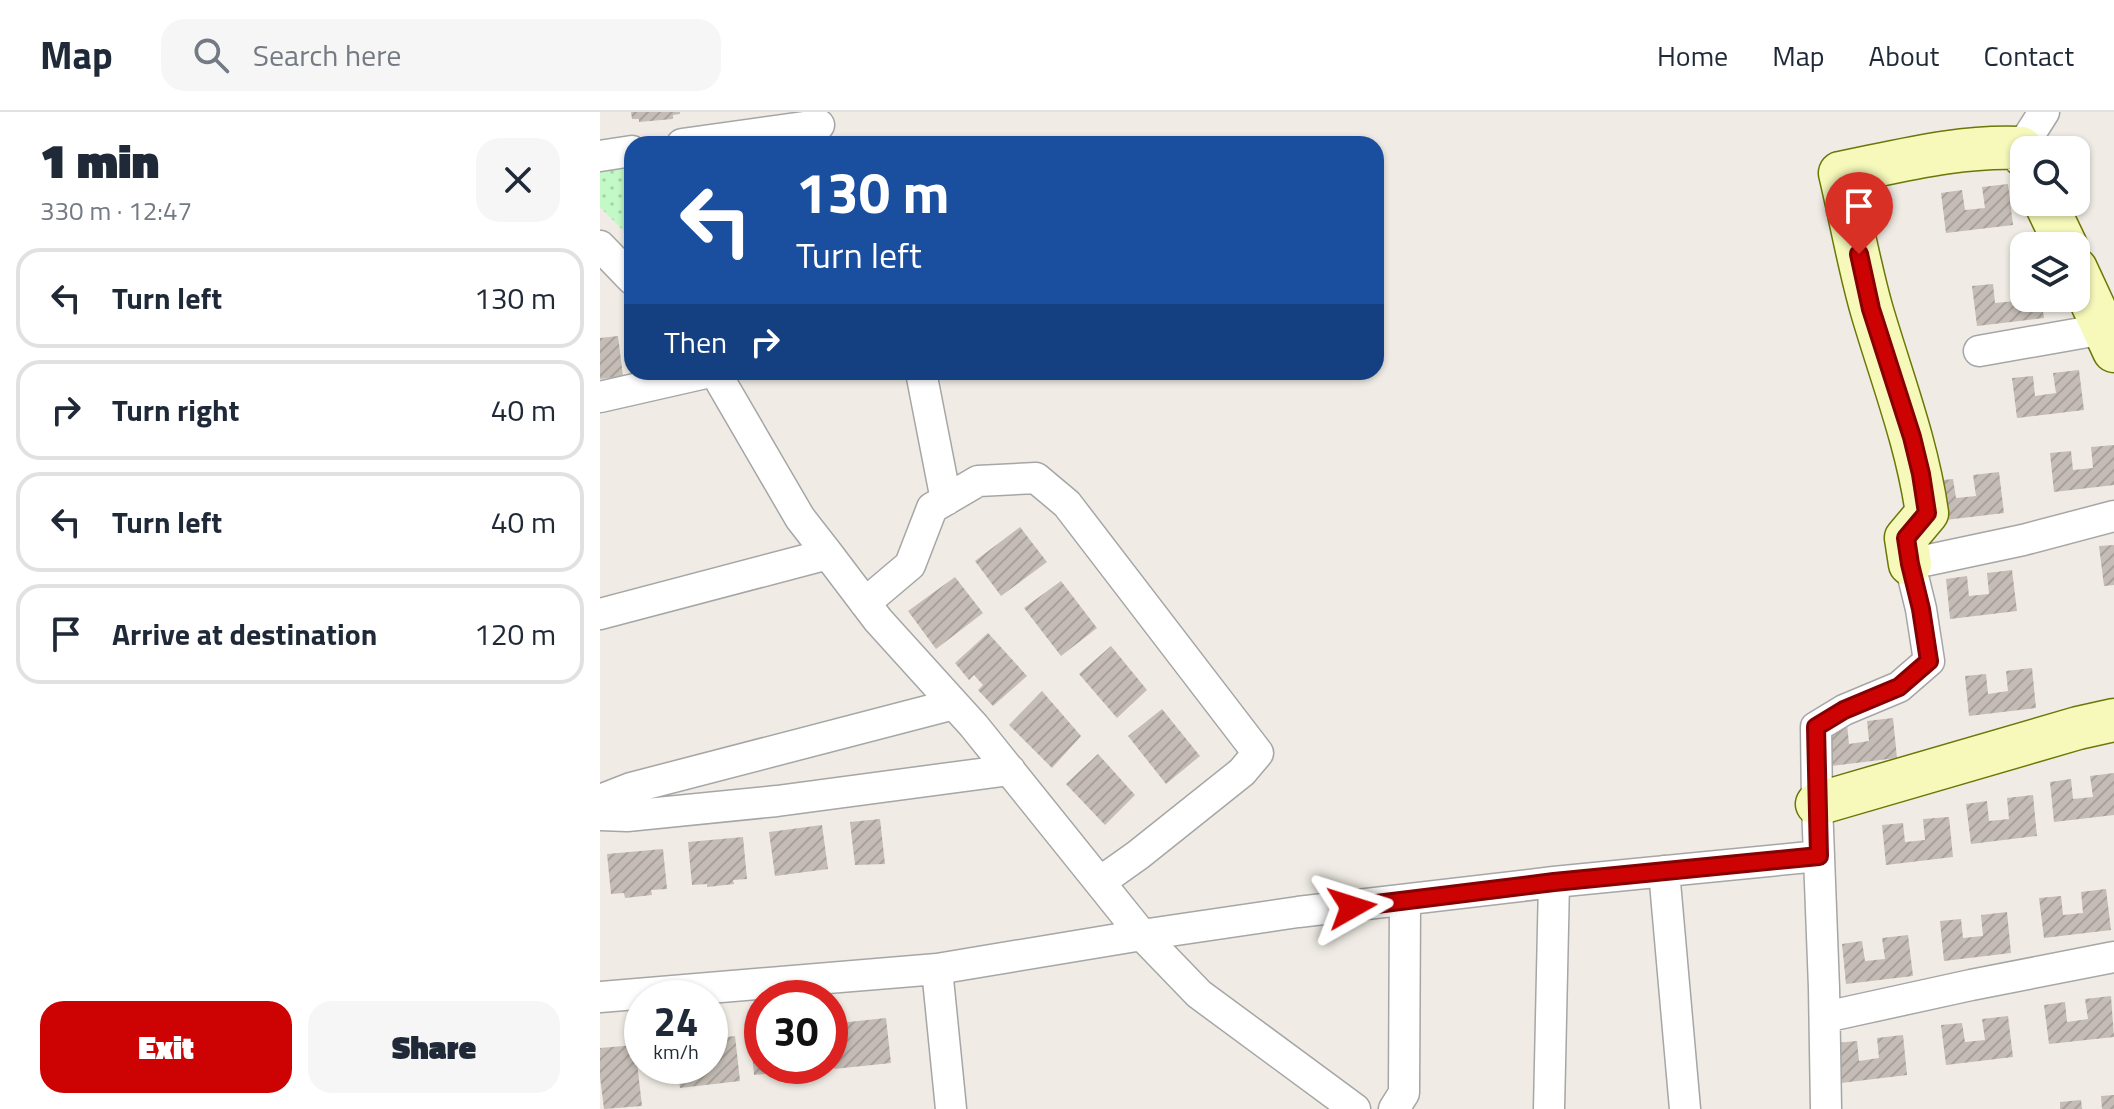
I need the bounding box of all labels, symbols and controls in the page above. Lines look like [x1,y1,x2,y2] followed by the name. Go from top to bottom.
[161,19,721,91] search box
[40,26,113,84] text: Map
[253,32,402,78] text: Search here
[189,33,233,77] icon: search
[1657,34,1728,77] text: Home
[1772,34,1825,77] text: Map
[1869,34,1939,77] text: About
[1983,34,2074,77] text: Contact
[40,124,159,197] text: 1 min
[2010,136,2090,312] map controls
[2010,136,2090,216] button: search
[476,138,560,222] button: close
[796,150,949,235] text: 130 m
[664,168,768,272] icon: left
[1825,172,1893,254] pin
[1837,184,1881,228] icon: arrive
[40,191,192,230] text: 330 m · 12:47
[796,227,922,282] text: Turn left
[2010,232,2090,312] button: layers
[112,275,222,321] text: Turn left
[474,275,556,321] text: 130 m
[44,276,88,320] icon: left
[664,319,727,365] text: Then
[743,320,787,364] icon: right
[112,387,240,433] text: Turn right
[491,387,556,433] text: 40 m
[44,388,88,432] icon: right
[112,499,222,545] text: Turn left
[491,499,556,545] text: 40 m
[44,500,88,544] icon: left
[112,611,377,657] text: Arrive at destination
[474,611,556,657] text: 120 m
[44,612,88,656] icon: arrive
[1310,865,1394,949] position arrow
[744,980,848,1084] speed limit sign: 30
[654,991,698,1052] text: 24
[40,1001,292,1093] button: Exit
[308,1001,560,1093] button: Share
[653,1036,699,1067] text: km/h

